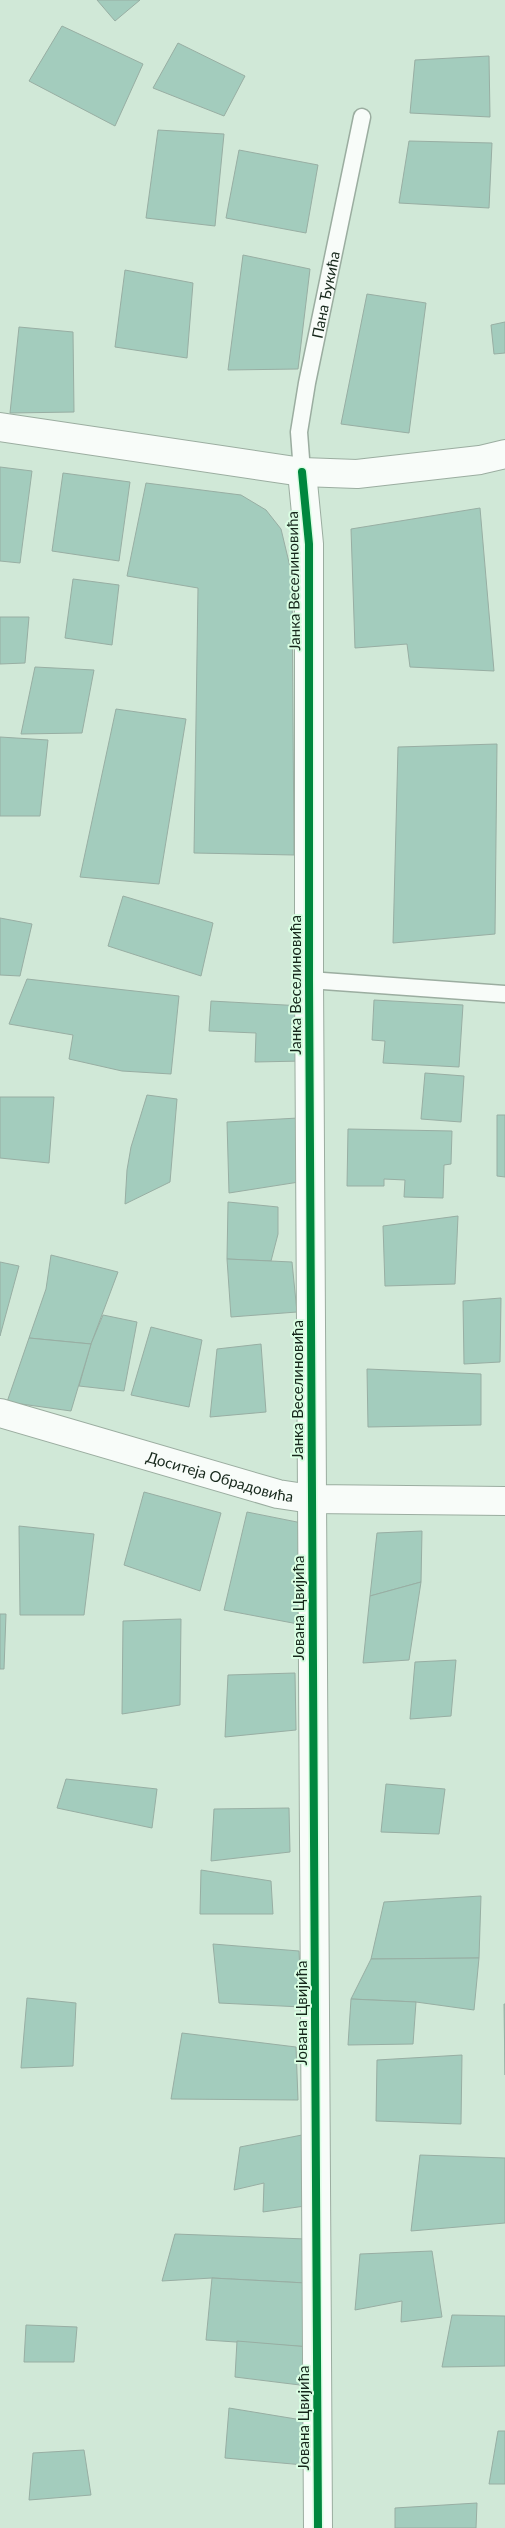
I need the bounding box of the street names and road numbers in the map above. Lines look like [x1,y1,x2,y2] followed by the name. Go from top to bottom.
[307,249,343,340] street label: Пана Ђукића
[283,511,303,651] street label: Јанка Веселиновића
[286,915,304,1055] street label: Јанка Веселиновића
[288,1320,306,1460] street label: Јанка Веселиновића
[144,1447,295,1505] street label: Доситеја Обрадовића
[289,1556,307,1660] street label: Јована Цвијића
[292,1961,310,2065] street label: Јована Цвијића
[294,2366,312,2470] street label: Јована Цвијића

